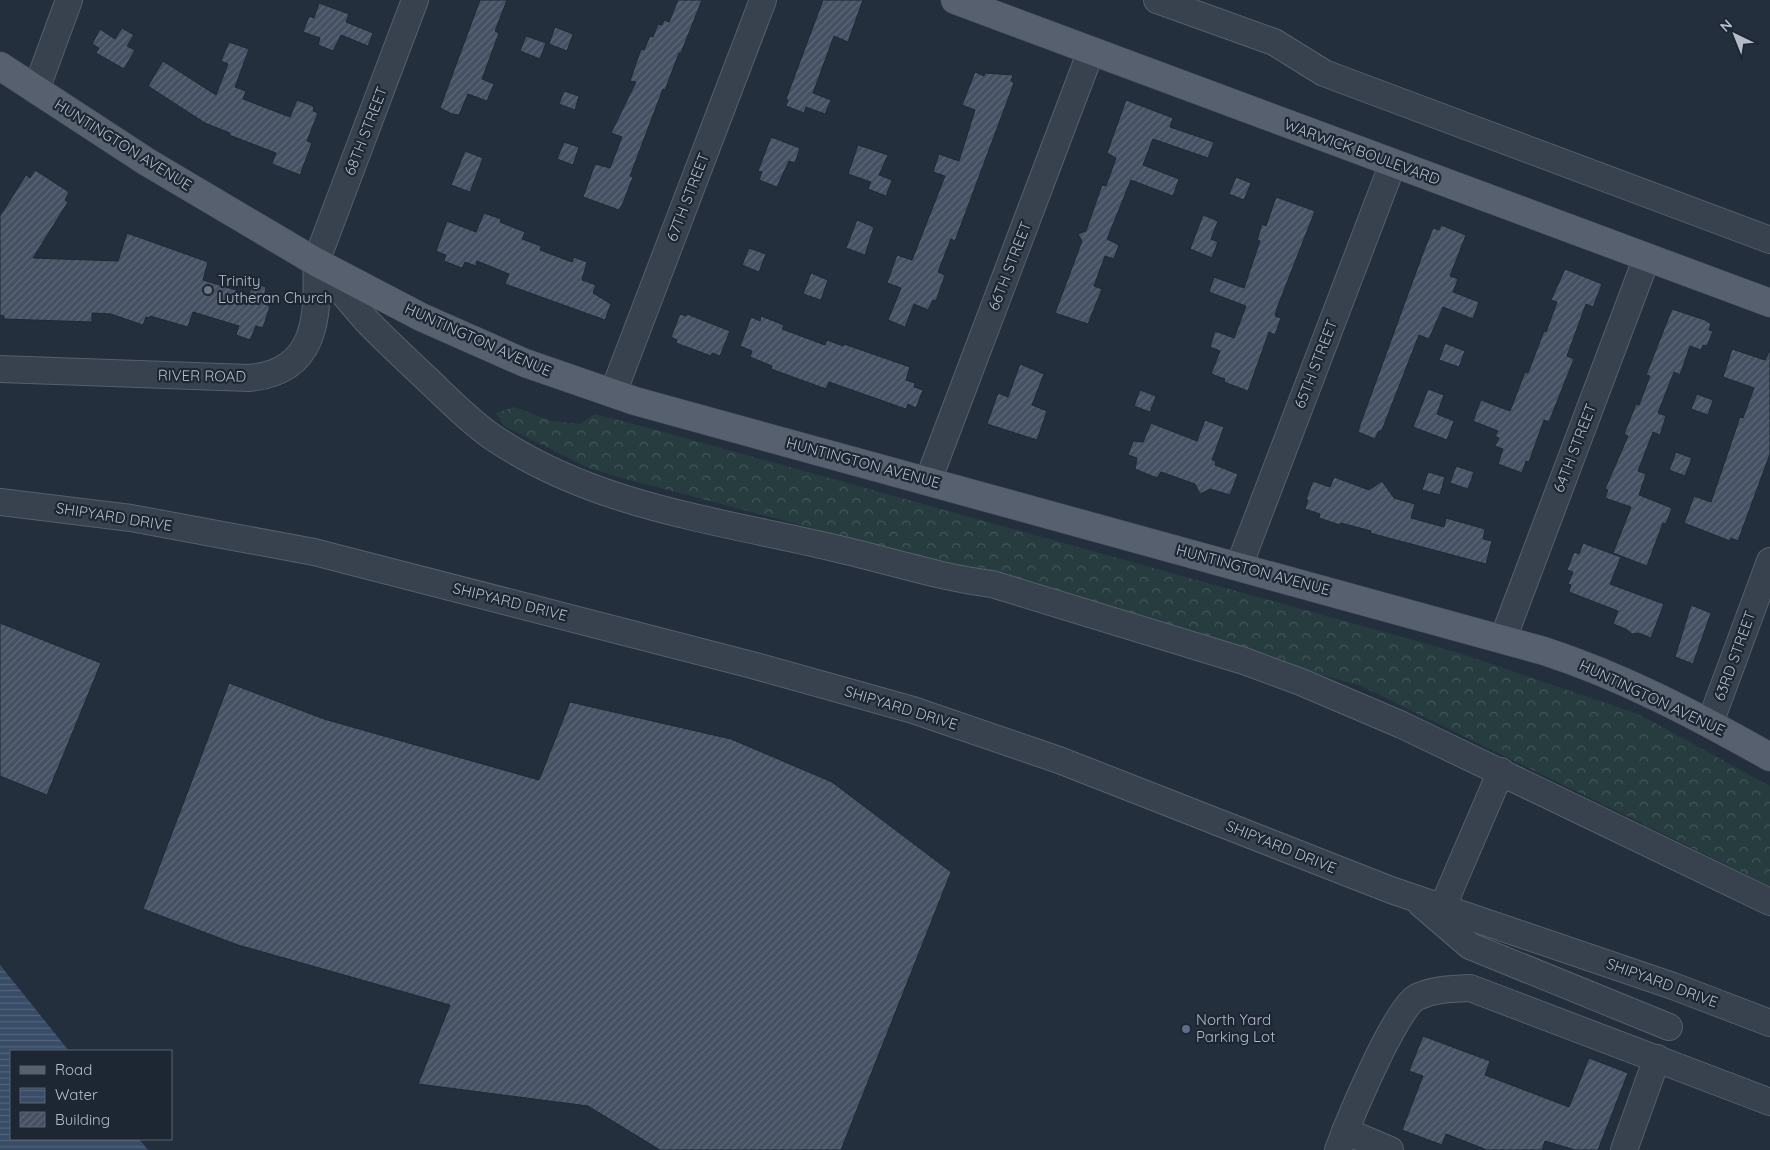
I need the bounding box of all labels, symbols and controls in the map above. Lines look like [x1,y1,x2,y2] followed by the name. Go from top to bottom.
[1710,10,1760,60] north arrow
[1716,15,1736,36] text: N
[340,84,391,178] street label: 68TH STREET
[51,95,195,195] street label: HUNTINGTON AVENUE
[1282,114,1443,189] street label: WARWICK BOULEVARD
[662,150,713,244] street label: 67TH STREET
[984,219,1035,313] street label: 66TH STREET
[218,271,333,307] place label: Trinity Lutheran Church
[202,284,214,296] marker: Trinity Lutheran Church
[402,299,554,380] street label: HUNTINGTON AVENUE
[1290,317,1341,411] street label: 65TH STREET
[158,365,247,386] street label: RIVER ROAD
[1549,401,1600,495] street label: 64TH STREET
[784,433,942,492] street label: HUNTINGTON AVENUE
[55,498,174,535] street label: SHIPYARD DRIVE
[1174,540,1332,599] street label: HUNTINGTON AVENUE
[451,578,569,625] street label: SHIPYARD DRIVE
[1709,608,1760,703] street label: 63RD STREET
[1576,655,1728,740] street label: HUNTINGTON AVENUE
[842,681,960,734] street label: SHIPYARD DRIVE
[1223,816,1339,877] street label: SHIPYARD DRIVE
[1604,954,1721,1012] street label: SHIPYARD DRIVE
[1196,1010,1275,1046] place label: North Yard Parking Lot
[1180,1023,1192,1035] marker: North Yard Parking Lot
[10,1050,172,1140] legend
[55,1060,92,1079] text: Road
[55,1085,98,1104] text: Water
[55,1110,110,1129] text: Building

